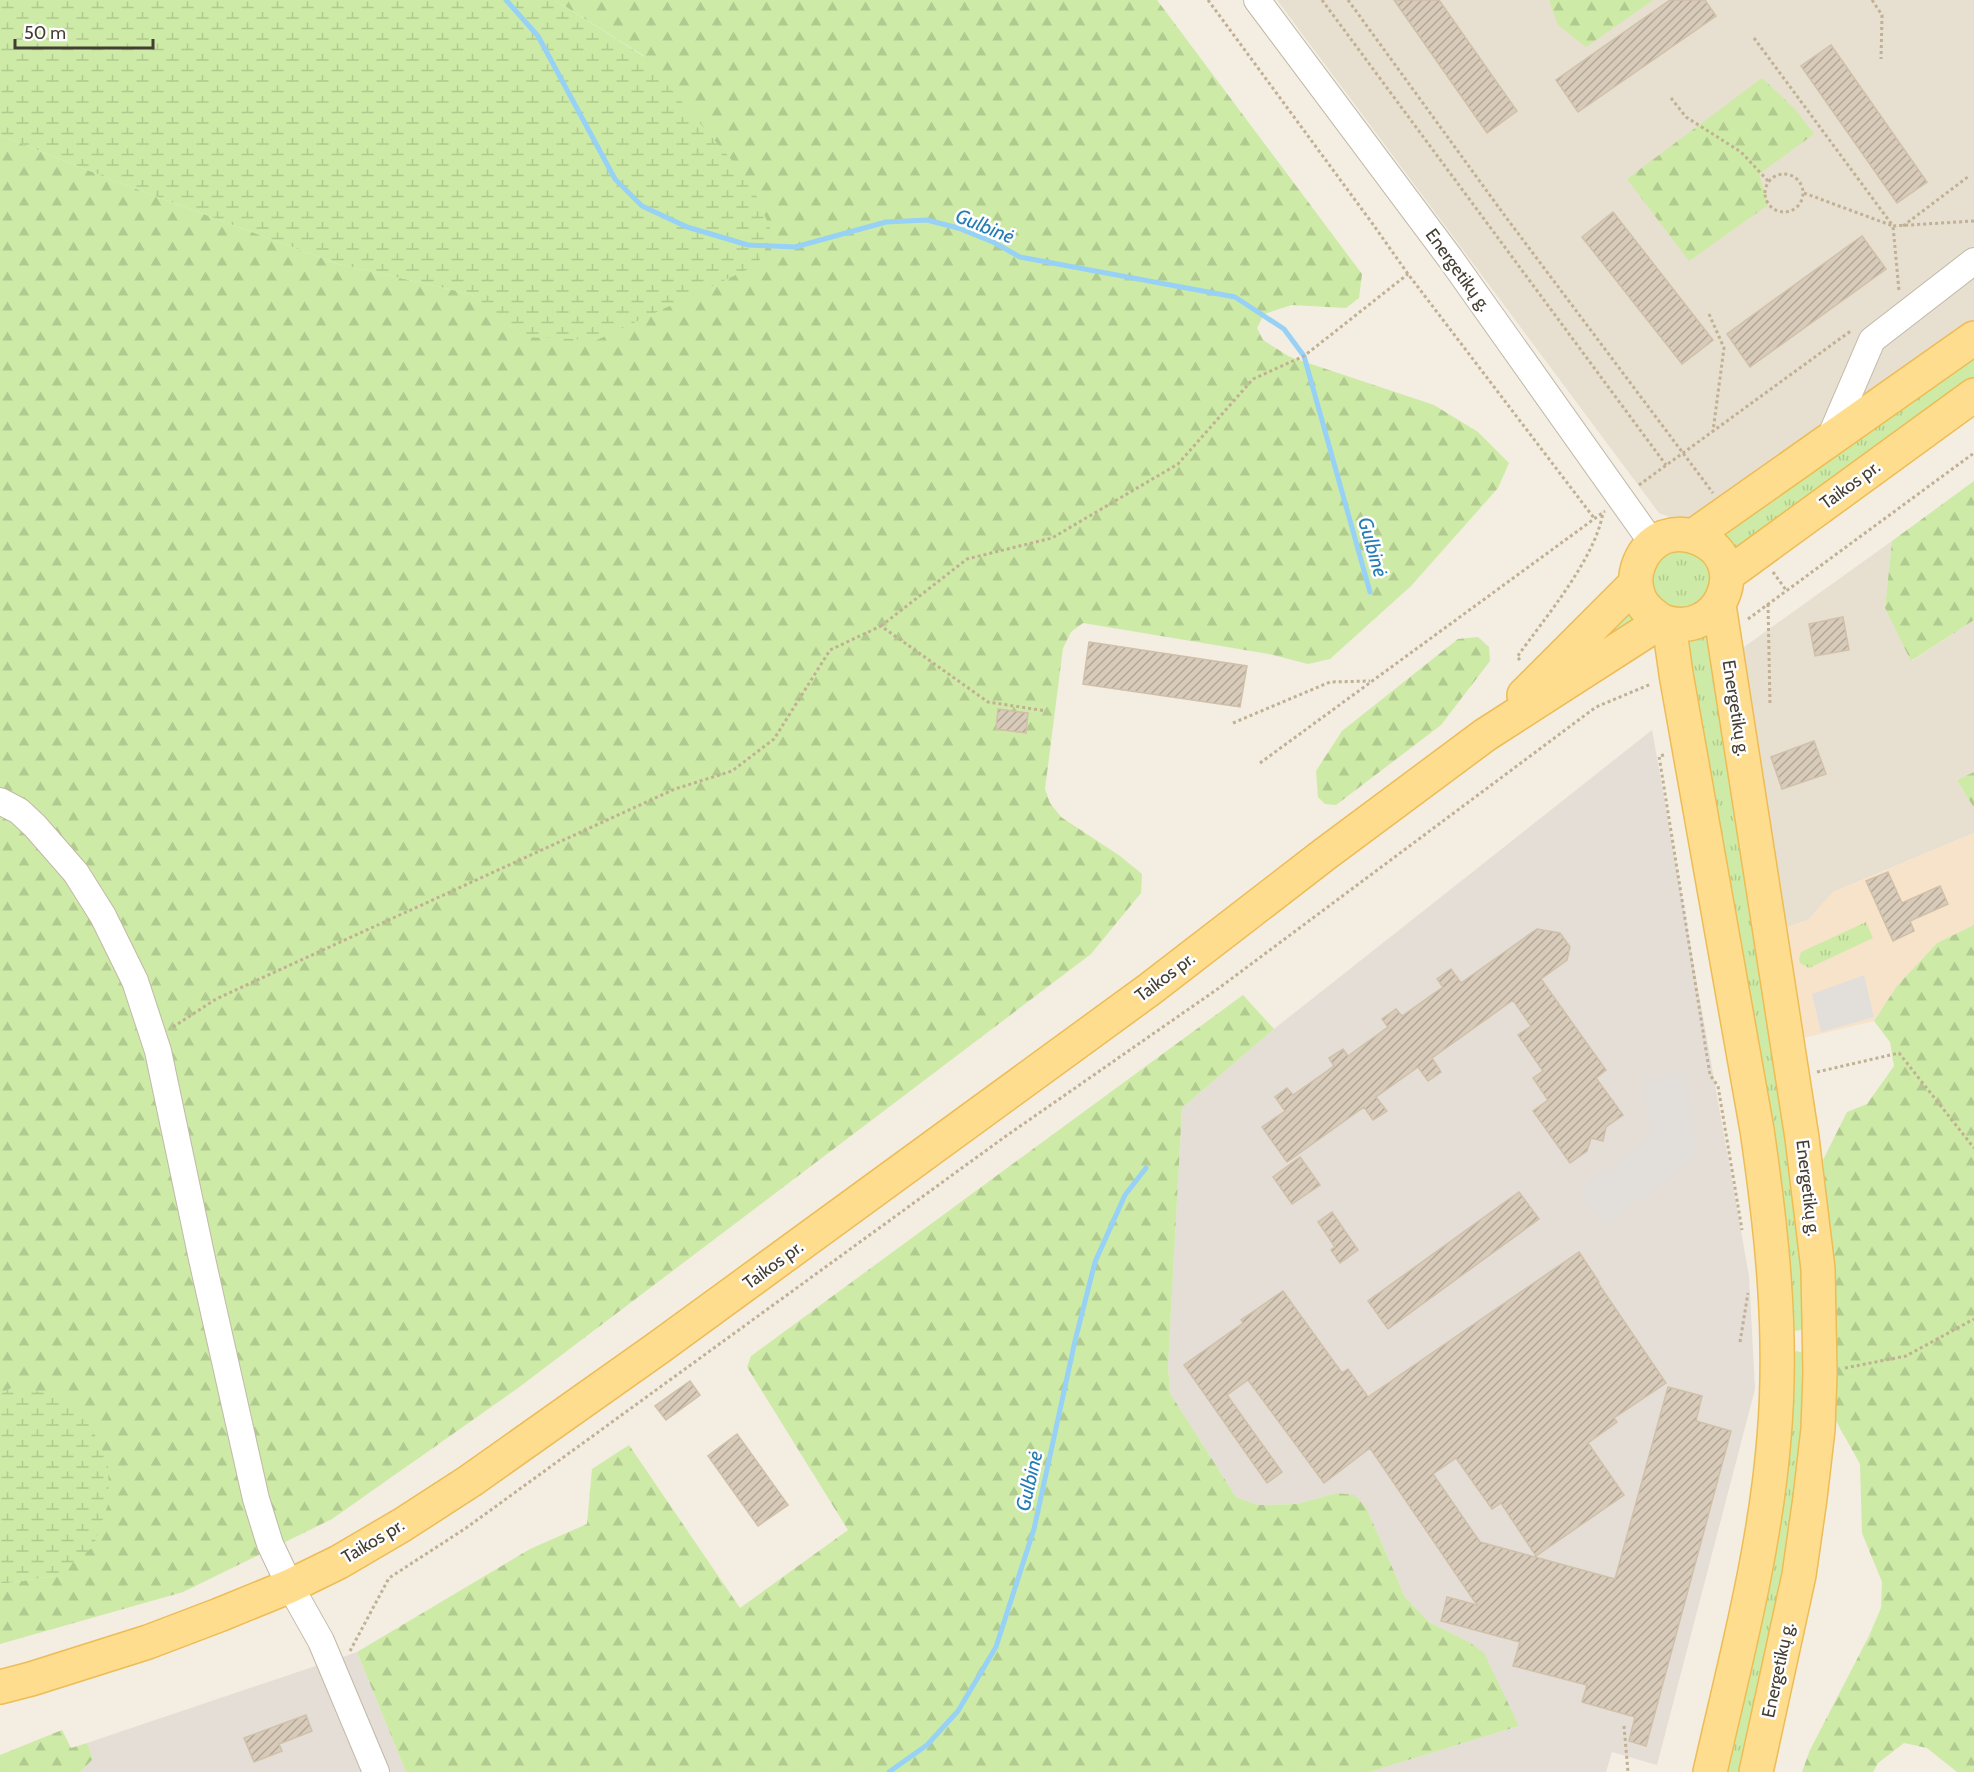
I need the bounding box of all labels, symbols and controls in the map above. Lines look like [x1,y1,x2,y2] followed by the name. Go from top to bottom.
[15,12,153,50] scale bar
[24,22,66,44] text: 50 m
[952,203,1018,249] water label: Gulbinė
[1421,224,1495,316] street label: Energetikų g.
[1816,456,1884,514] street label: Taikos pr.
[1353,514,1393,580] water label: Gulbinė
[1718,658,1754,758] street label: Energetikų g.
[1131,947,1199,1007] street label: Taikos pr.
[1791,1139,1825,1237] street label: Energetikų g.
[739,1236,807,1294] street label: Taikos pr.
[1010,1449,1048,1513] water label: Gulbinė
[338,1514,408,1568] street label: Taikos pr.
[1757,1620,1799,1720] street label: Energetikų g.

